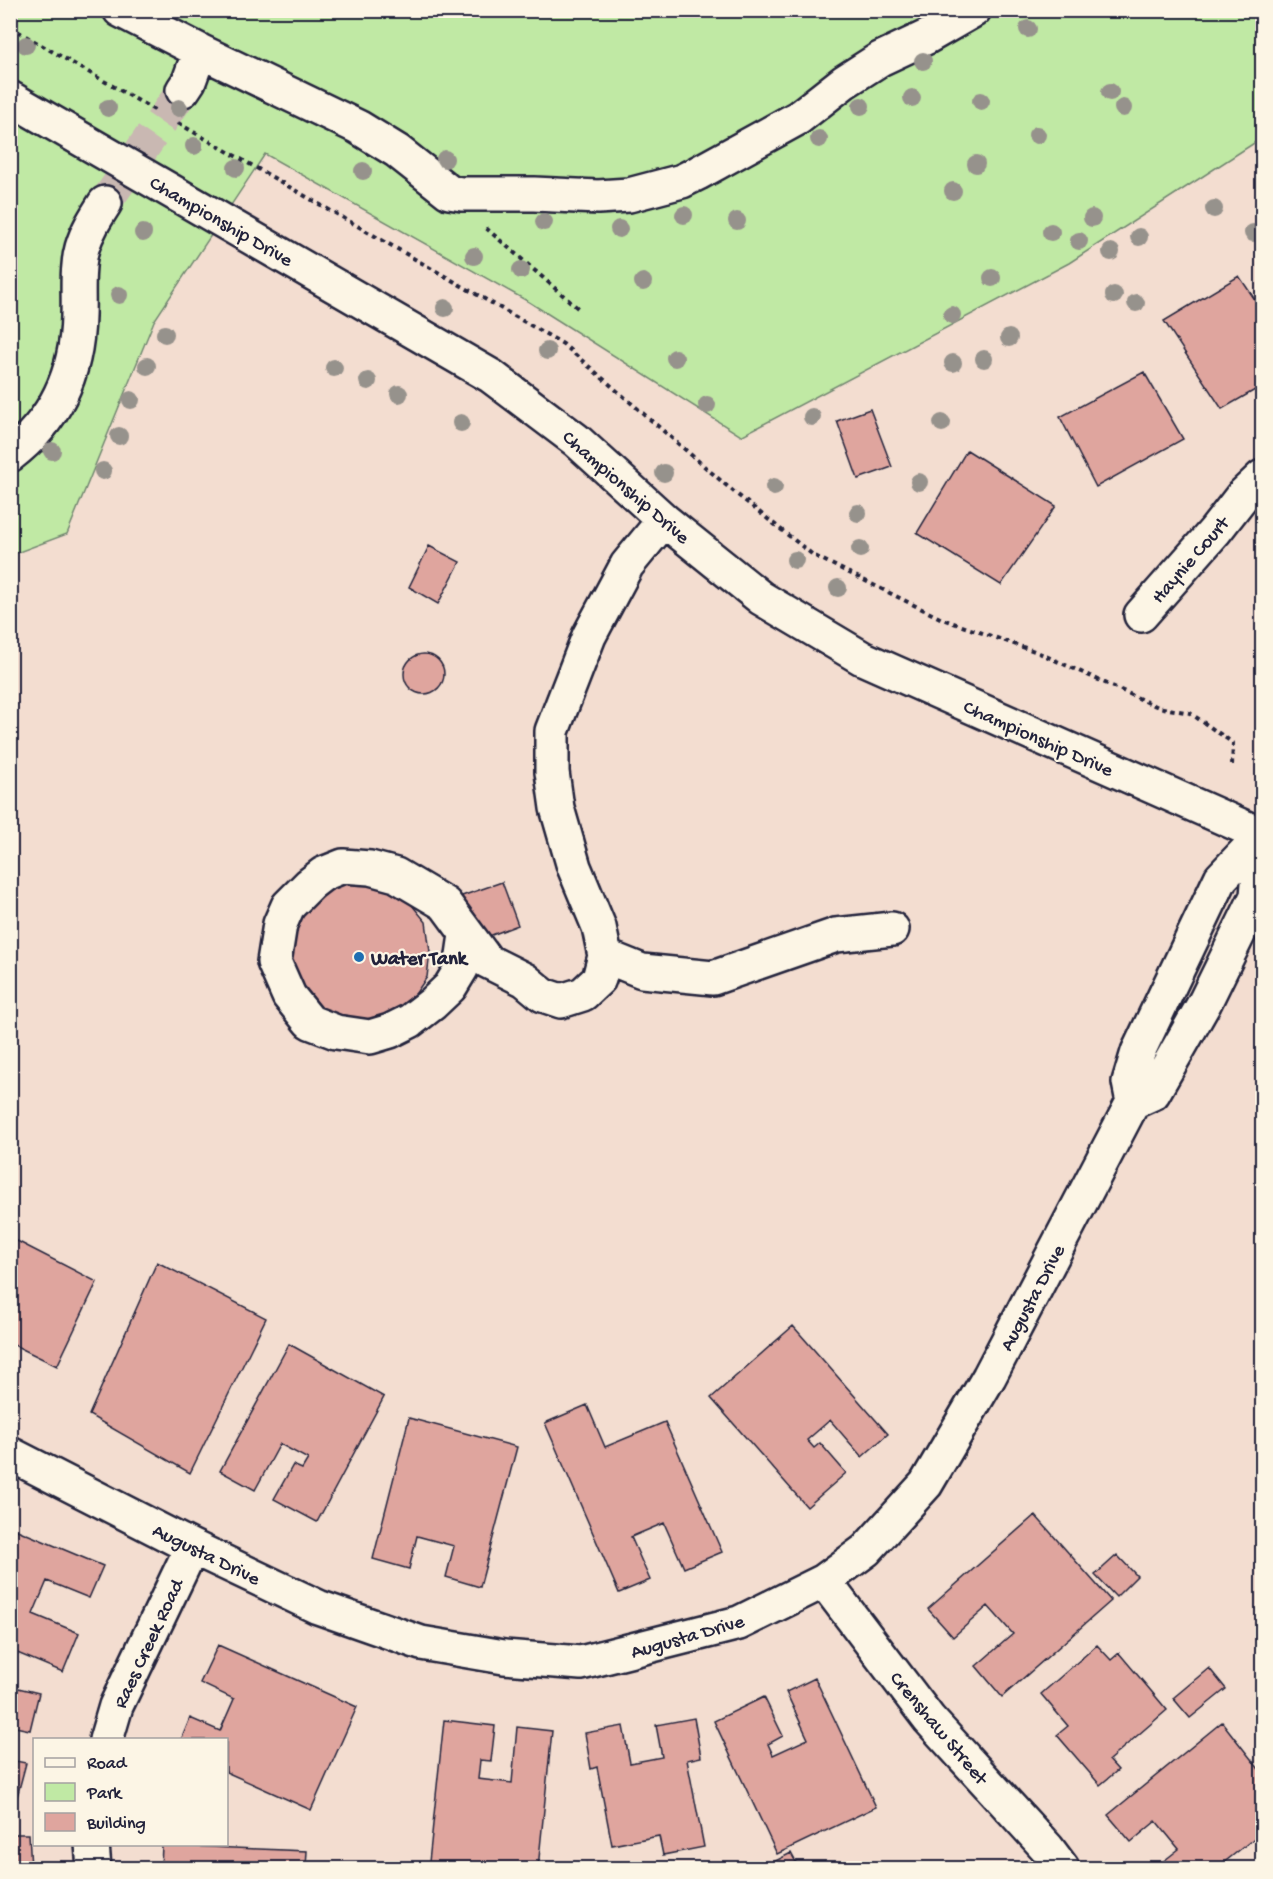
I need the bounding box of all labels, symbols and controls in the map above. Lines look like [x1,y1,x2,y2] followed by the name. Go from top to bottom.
[145,173,297,274] street label: Championship Drive
[556,427,694,551] street label: Championship Drive
[1148,512,1237,609] street label: Haynie Court
[959,697,1117,784] street label: Championship Drive
[370,949,469,972] place label: Water Tank
[352,950,366,964] marker: Water Tank
[996,1241,1072,1356] street label: Augusta Drive
[148,1520,264,1592] street label: Augusta Drive
[110,1574,191,1713] street label: Raes Creek Road
[629,1611,748,1666] street label: Augusta Drive
[883,1668,992,1792] street label: Crenshaw Street
[33,1738,228,1846] legend
[87,1754,128,1775] text: Road
[86,1784,123,1805] text: Park
[86,1814,146,1835] text: Building

